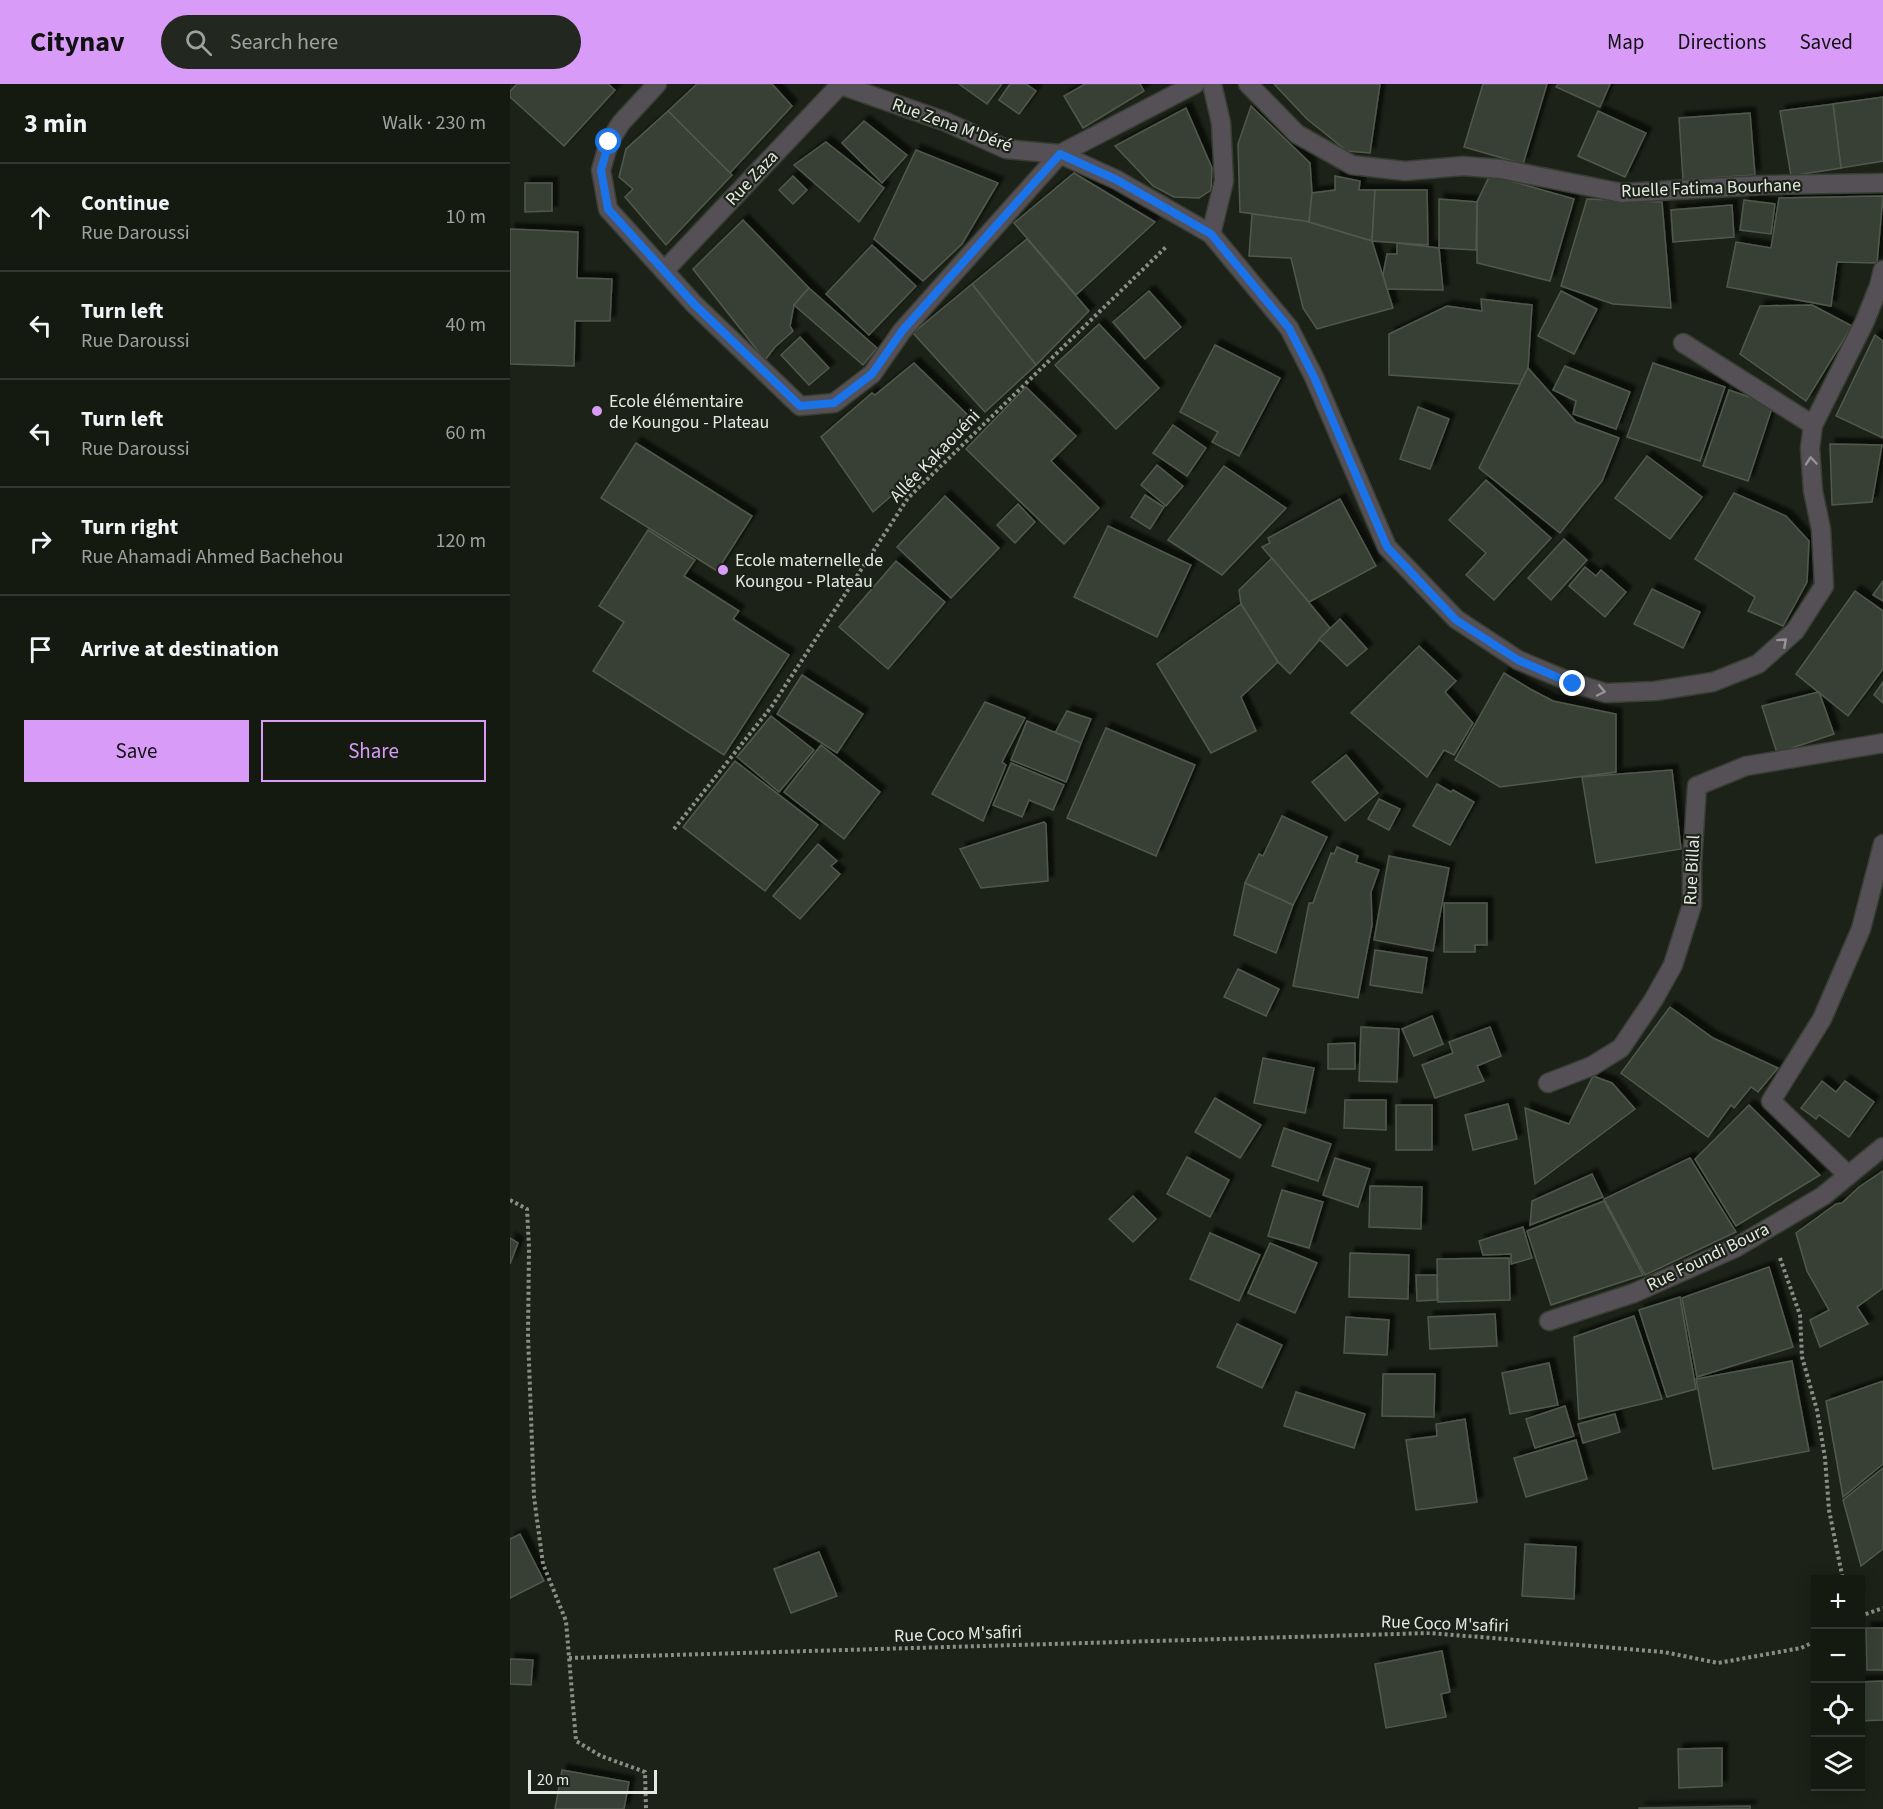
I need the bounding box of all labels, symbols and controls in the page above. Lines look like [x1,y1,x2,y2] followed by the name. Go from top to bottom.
[161,15,581,69] search box
[30,22,125,62] text: Citynav
[182,26,215,59] icon: search
[230,26,338,58] text: Search here
[1607,27,1645,57] text: Map
[1678,27,1766,57] text: Directions
[1799,27,1853,57] text: Saved
[889,92,1015,158] street label: Rue Zena M'Déré
[24,105,87,142] text: 3 min
[382,109,486,137] text: Walk · 230 m
[595,128,621,154] route start
[720,145,784,211] street label: Rue Zaza
[1621,172,1801,204] street label: Ruelle Fatima Bourhane
[81,187,170,219] text: Continue
[24,201,57,234] icon: ahead
[446,203,486,231] text: 10 m
[81,219,190,247] text: Rue Daroussi
[81,295,163,327] text: Turn left
[24,309,57,342] icon: left
[446,311,486,339] text: 40 m
[81,327,190,355] text: Rue Daroussi
[609,389,769,435] place label: Ecole élémentaire de Koungou - Plateau
[81,403,163,435] text: Turn left
[590,404,604,418] marker: Ecole élémentaire de Koungou - Plateau
[884,404,986,508] street label: Allée Kakaouéni
[24,417,57,450] icon: left
[446,419,486,447] text: 60 m
[81,435,190,463] text: Rue Daroussi
[1805,457,1818,466] one-way arrow
[81,511,178,543] text: Turn right
[24,525,57,558] icon: right
[436,527,486,555] text: 120 m
[81,543,343,571] text: Rue Ahamadi Ahmed Bachehou
[735,548,883,594] place label: Ecole maternelle de Koungou - Plateau
[716,563,730,577] marker: Ecole maternelle de Koungou - Plateau
[24,633,57,666] icon: arrive
[81,633,279,665] text: Arrive at destination
[1776,638,1787,649] one-way arrow
[1559,670,1585,696] route end
[1596,684,1606,697] one-way arrow
[24,720,249,782] button: Save
[261,720,486,782] button: Share
[1678,834,1706,906] street label: Rue Billal
[1642,1216,1774,1298] street label: Rue Foundi Boura
[1811,1575,1865,1791] map controls
[1811,1575,1865,1629] button: +
[1381,1609,1509,1639] street label: Rue Coco M'safiri
[894,1619,1022,1649] street label: Rue Coco M'safiri
[1811,1629,1865,1683] button: −
[1811,1683,1865,1737] button: locate
[1811,1737,1865,1791] button: layers
[528,1767,657,1794] scale bar
[537,1769,569,1791] text: 20 m

